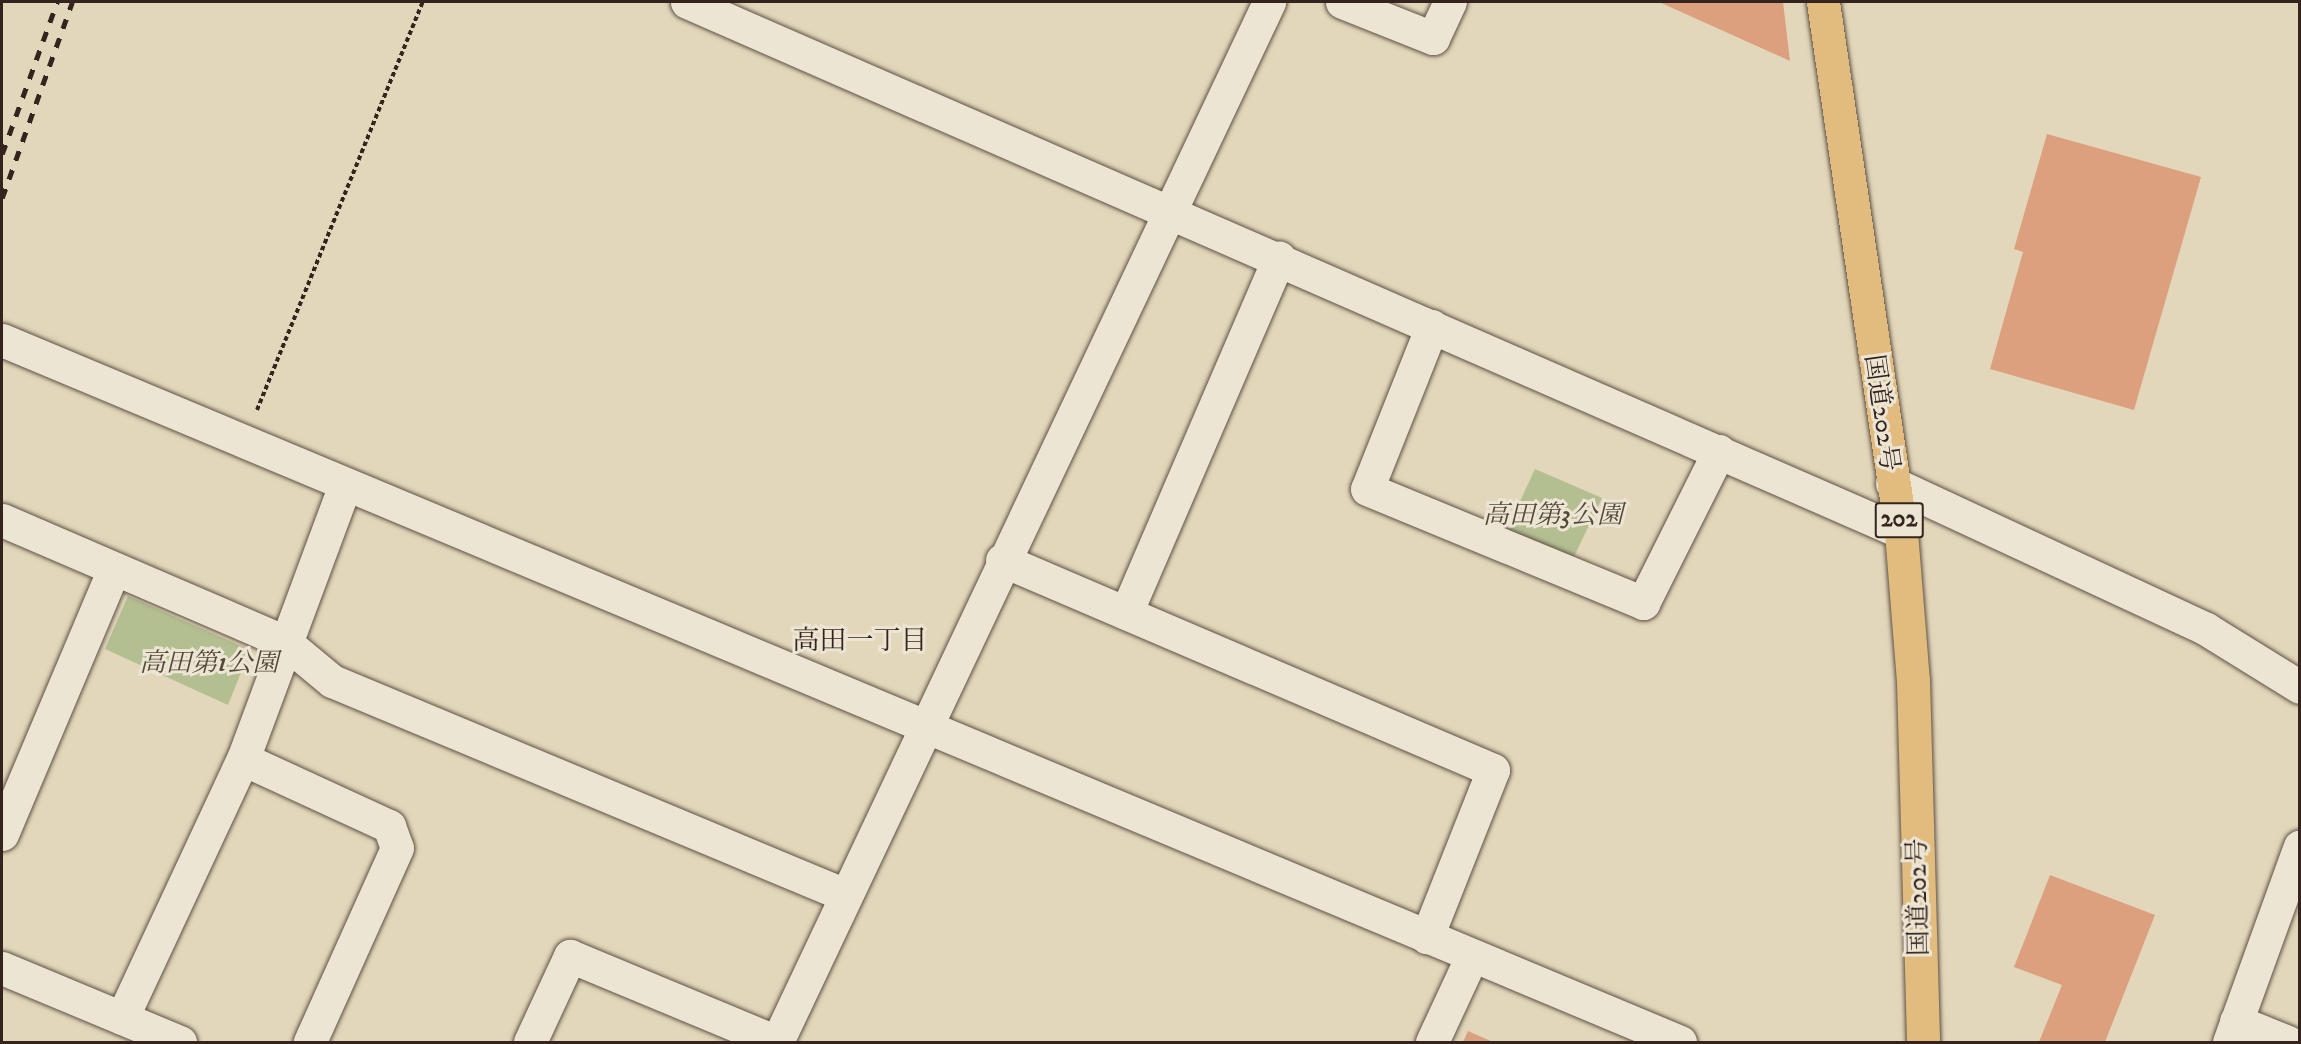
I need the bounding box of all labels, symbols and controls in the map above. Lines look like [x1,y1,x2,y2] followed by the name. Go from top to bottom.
[1857,353,1905,473] street label: 国道202号
[1874,499,1924,541] road number: 202
[1483,500,1623,532] park label: 高田第3公園
[793,626,927,658] district label: 高田一丁目
[139,648,279,680] park label: 高田第1公園
[1902,838,1936,956] street label: 国道202号

